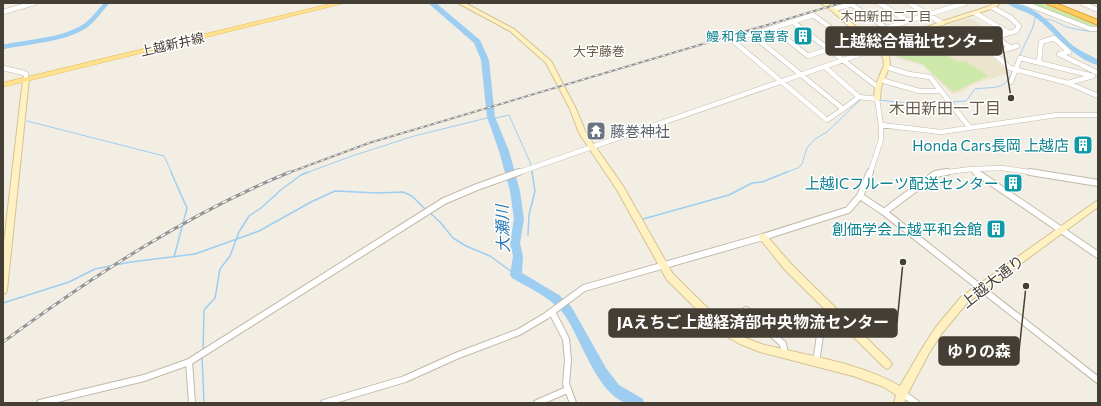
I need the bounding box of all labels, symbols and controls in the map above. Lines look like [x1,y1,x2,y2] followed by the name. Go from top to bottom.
[840,8,932,24] district label: 木田新田二丁目
[792,25,814,47] building icon: 鰻 和食 冨喜寄
[826,27,1002,55] callout: 上越総合福祉センター
[706,28,789,44] place label: 鰻 和食 冨喜寄
[139,29,205,59] street label: 上越新井線
[834,31,994,50] text: 上越総合福祉センター
[573,43,625,59] district label: 大字藤巻
[889,98,1001,117] district label: 木田新田一丁目
[585,120,607,142] temple icon: 藤巻神社
[610,122,670,140] place label: 藤巻神社
[1072,134,1094,156] building icon: Honda Cars長岡 上越店
[912,136,1069,154] place label: Honda Cars長岡 上越店
[1002,172,1024,194] building icon: 上越ICフルーツ配送センター
[805,174,999,192] place label: 上越ICフルーツ配送センター
[492,203,512,253] water label: 大瀬川
[985,218,1007,240] building icon: 創価学会上越平和会館
[832,220,982,238] place label: 創価学会上越平和会館
[957,251,1027,311] street label: 上越大通り
[609,309,897,337] callout: JAえちご上越経済部中央物流センター
[617,312,889,331] text: JAえちご上越経済部中央物流センター
[939,337,1019,365] callout: ゆりの森
[947,341,1011,360] text: ゆりの森

